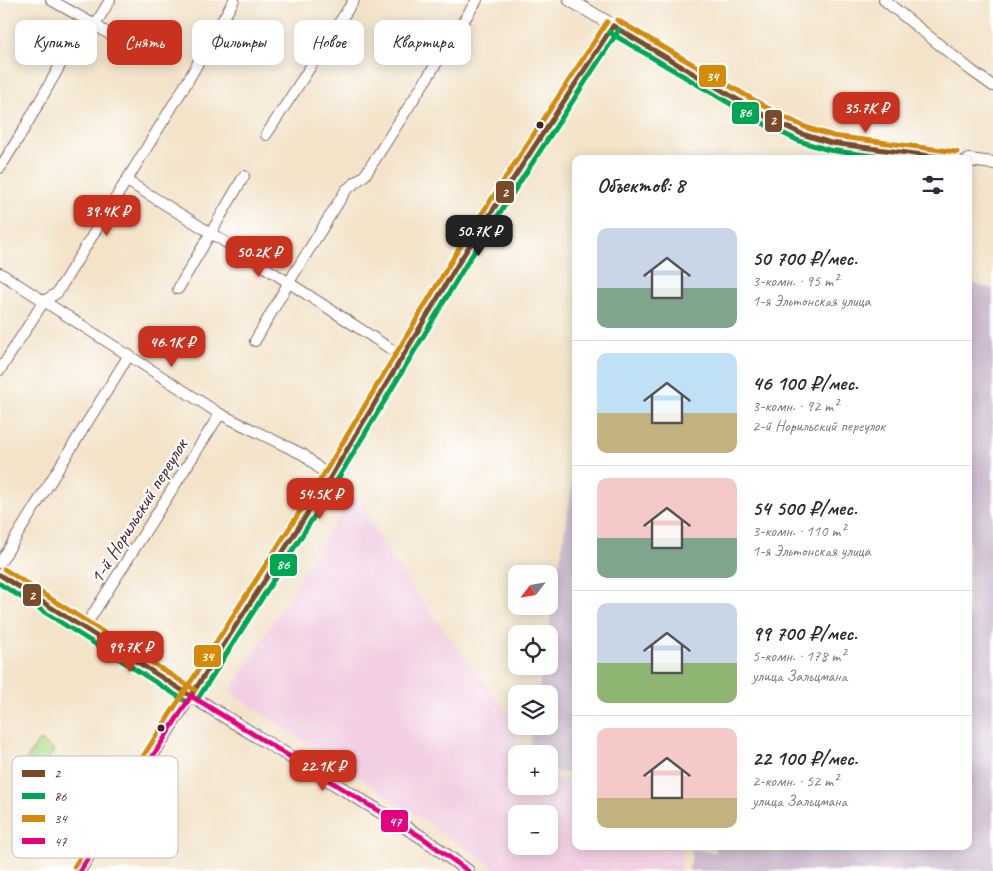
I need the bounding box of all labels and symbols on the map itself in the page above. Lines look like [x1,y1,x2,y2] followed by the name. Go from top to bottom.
[698,64,727,88] line badge: 34
[706,68,720,85] text: 34
[820,92,912,134] pin: 35.7K ₽
[731,101,760,125] line badge: 86
[739,104,753,121] text: 86
[764,109,783,133] line badge: 2
[770,112,778,129] text: 2
[535,120,545,130] unlabelled marker
[495,180,515,204] line badge: 2
[502,184,510,201] text: 2
[61,194,153,237] pin: 39.4K ₽
[433,214,525,257] pin: 50.7K ₽
[213,236,305,278] pin: 50.2K ₽
[126,326,218,368] pin: 46.1K ₽
[84,433,194,588] street label: 1-й Норильский переулок
[274,478,366,520] pin: 54.5K ₽
[269,553,298,577] line badge: 86
[277,556,291,573] text: 86
[508,565,558,615] north arrow
[22,583,42,607] line badge: 2
[29,587,37,604] text: 2
[84,630,176,673] pin: 99.7K ₽
[193,644,222,668] line badge: 34
[201,648,215,665] text: 34
[156,723,166,733] unlabelled marker
[277,750,369,792] pin: 22.1K ₽
[12,756,178,858] legend
[54,765,62,782] text: 2
[54,788,67,805] text: 86
[380,809,409,833] line badge: 47
[54,810,68,827] text: 34
[389,813,403,830] text: 47
[54,833,67,850] text: 47

